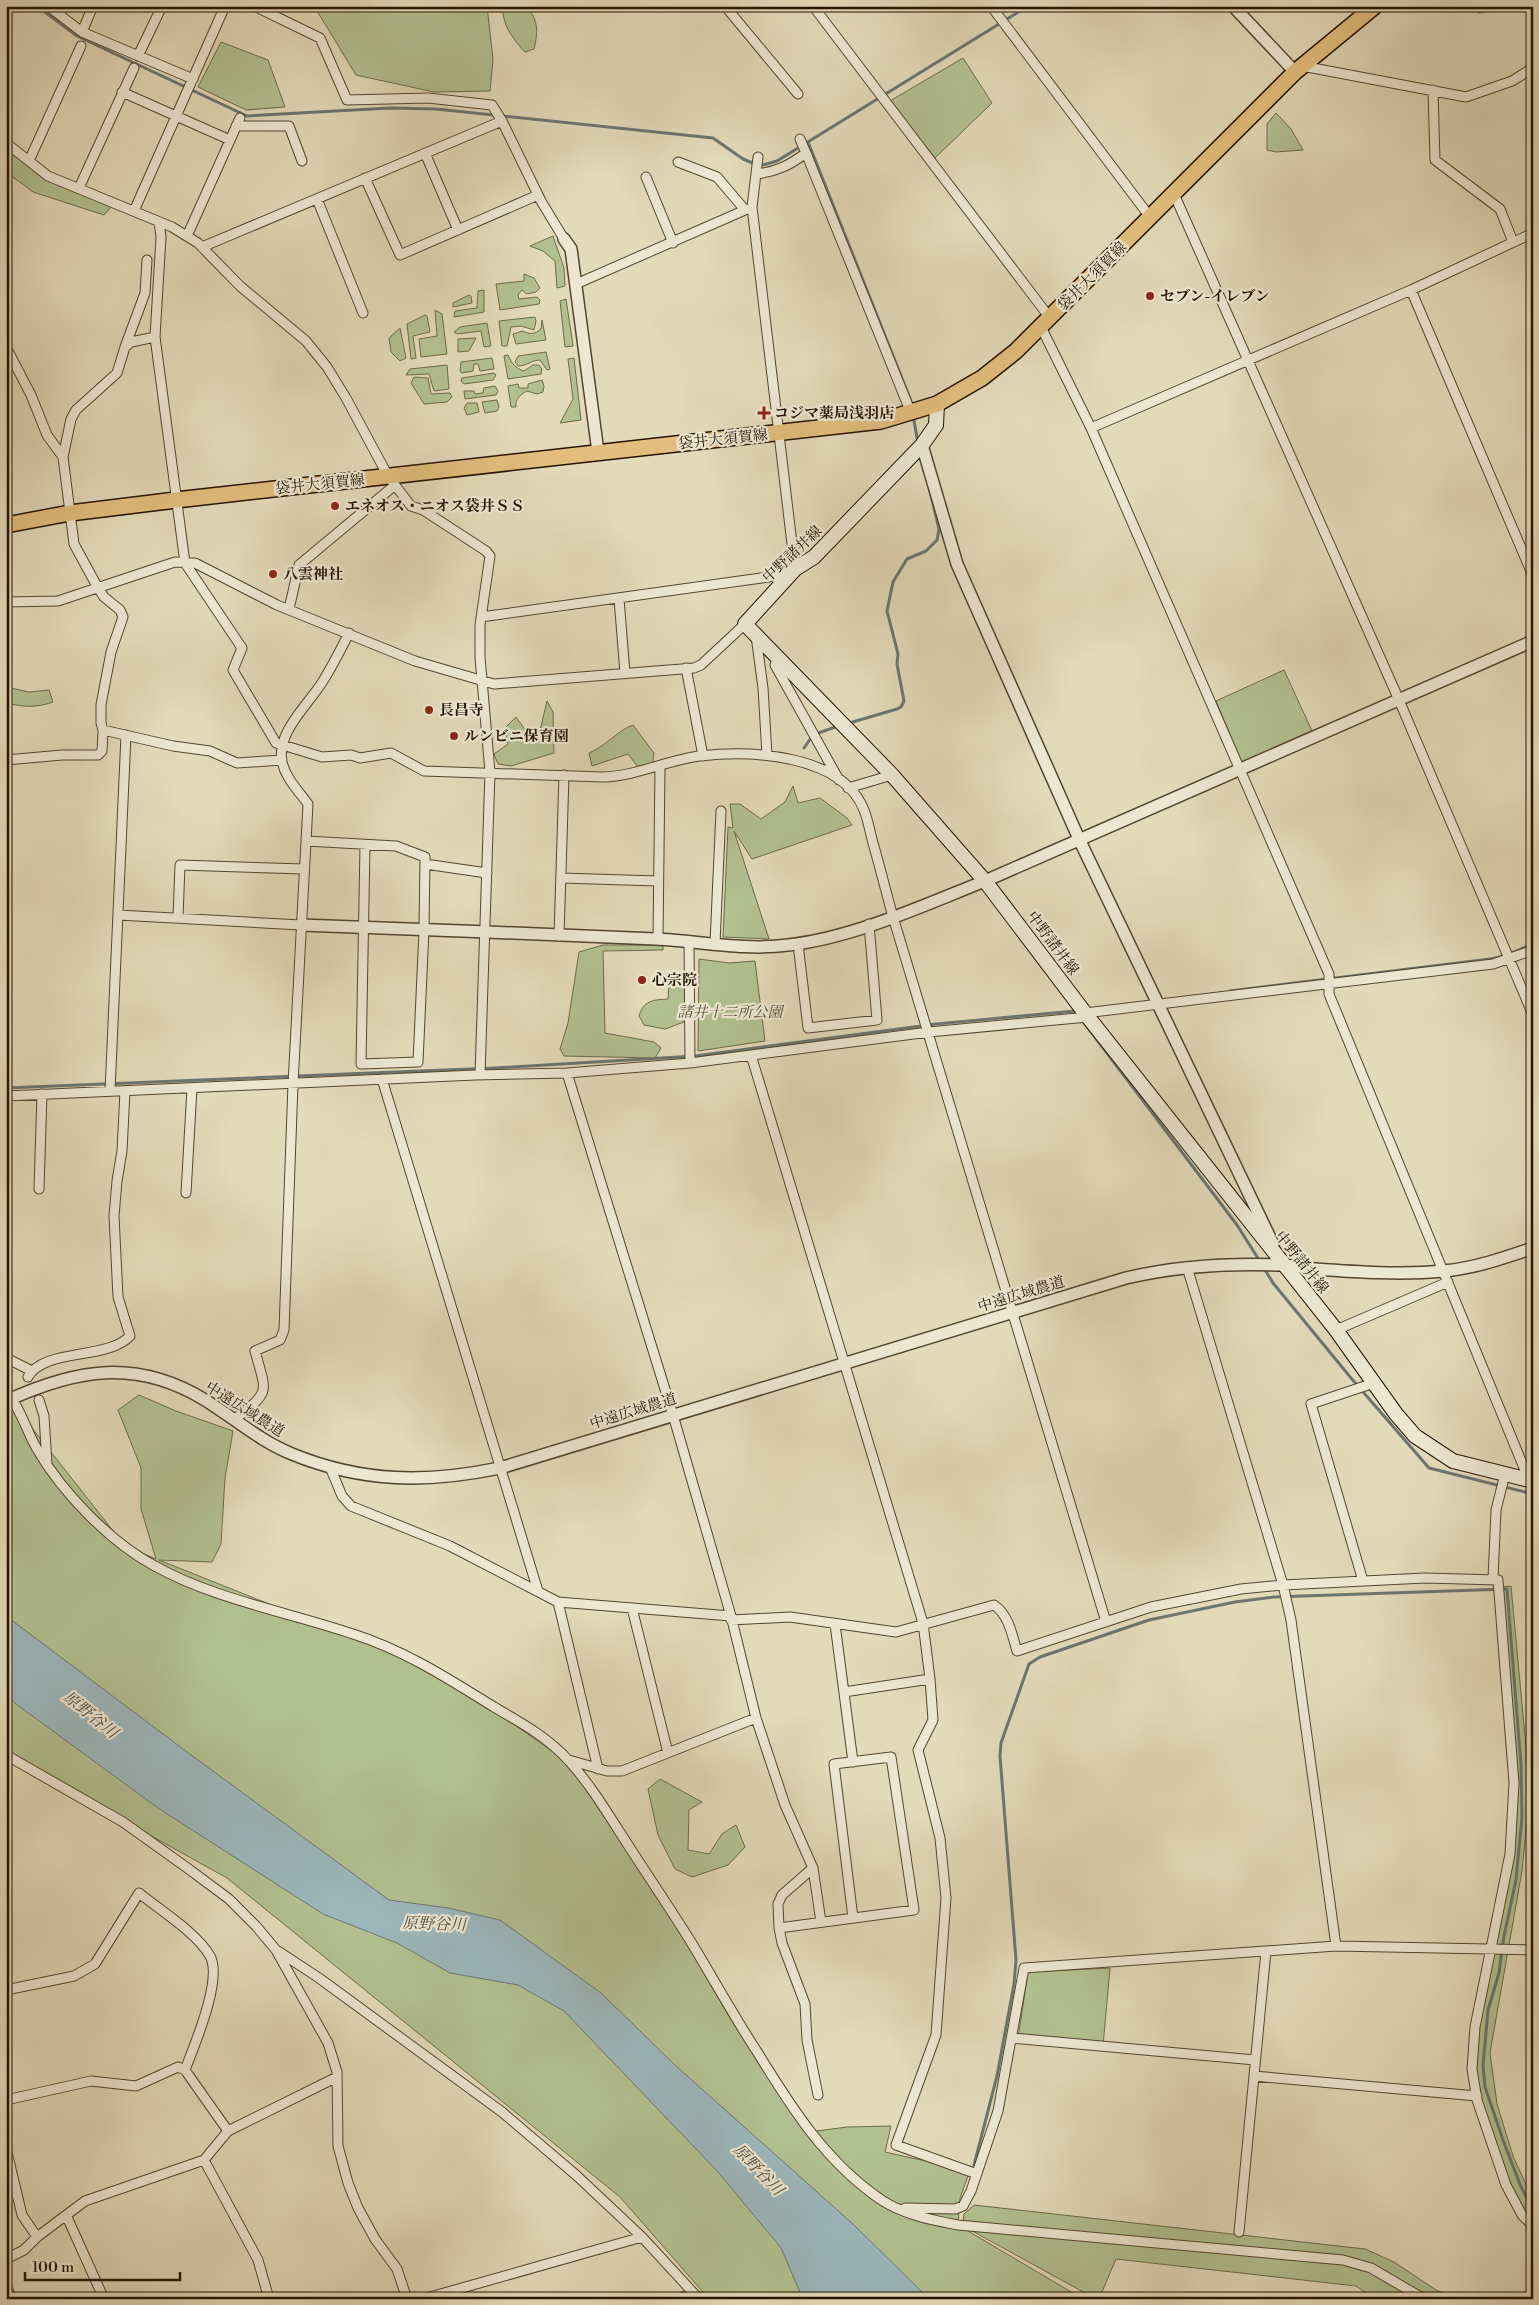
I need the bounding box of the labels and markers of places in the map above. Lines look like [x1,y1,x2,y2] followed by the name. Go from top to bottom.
[1160,287,1270,306] place label: セブン-イレブン
[1144,290,1156,302] marker: セブン-イレブン
[774,404,894,423] place label: コジマ薬局浅羽店
[758,407,770,419] marker: コジマ薬局浅羽店
[345,497,525,516] place label: エネオス・ニオス袋井ＳＳ
[329,500,341,512] marker: エネオス・ニオス袋井ＳＳ
[283,565,343,584] place label: 八雲神社
[267,568,279,580] marker: 八雲神社
[439,701,484,720] place label: 長昌寺
[423,704,435,716] marker: 長昌寺
[464,727,569,746] place label: ルンビニ保育園
[448,730,460,742] marker: ルンビニ保育園
[652,971,697,990] place label: 心宗院
[636,974,648,986] marker: 心宗院

